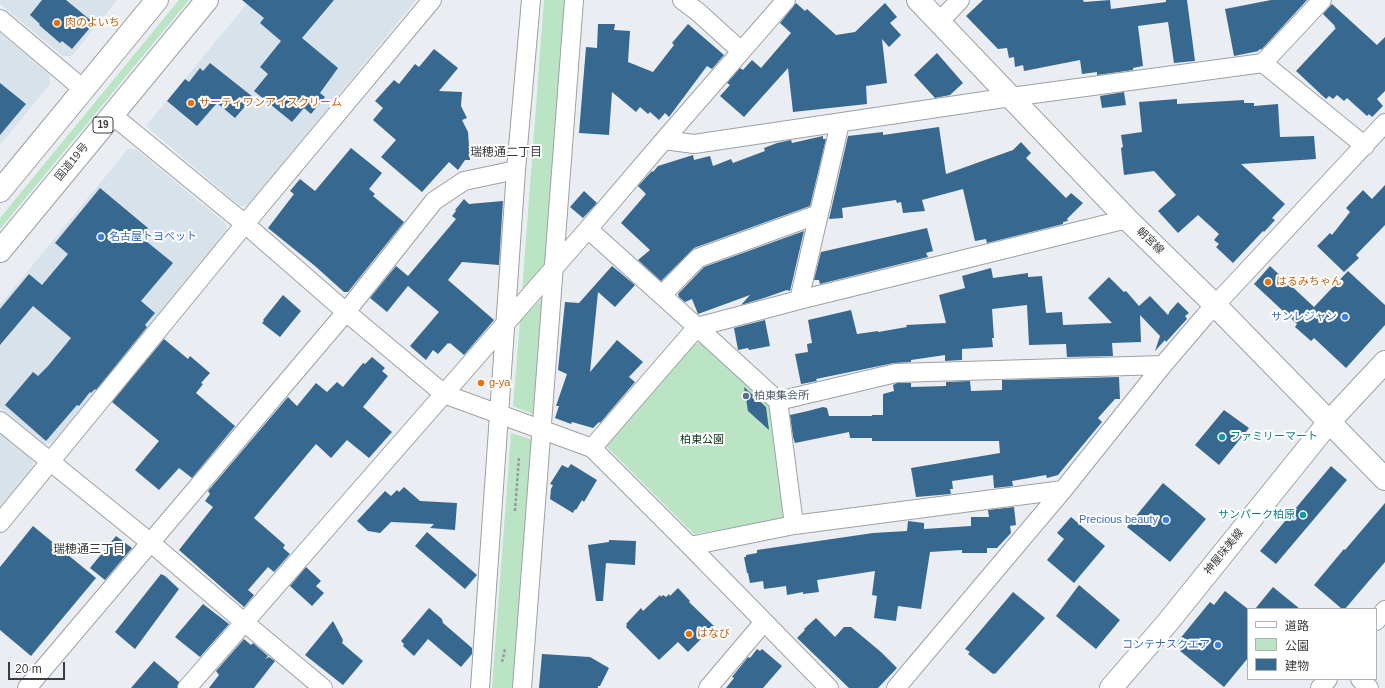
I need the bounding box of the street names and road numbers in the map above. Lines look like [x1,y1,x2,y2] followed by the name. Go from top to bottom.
[93,117,113,133] road number: 19
[53,140,91,184] street label: 国道19号
[1134,225,1166,257] street label: 朝宮線
[1202,526,1246,578] street label: 神屋味美線

